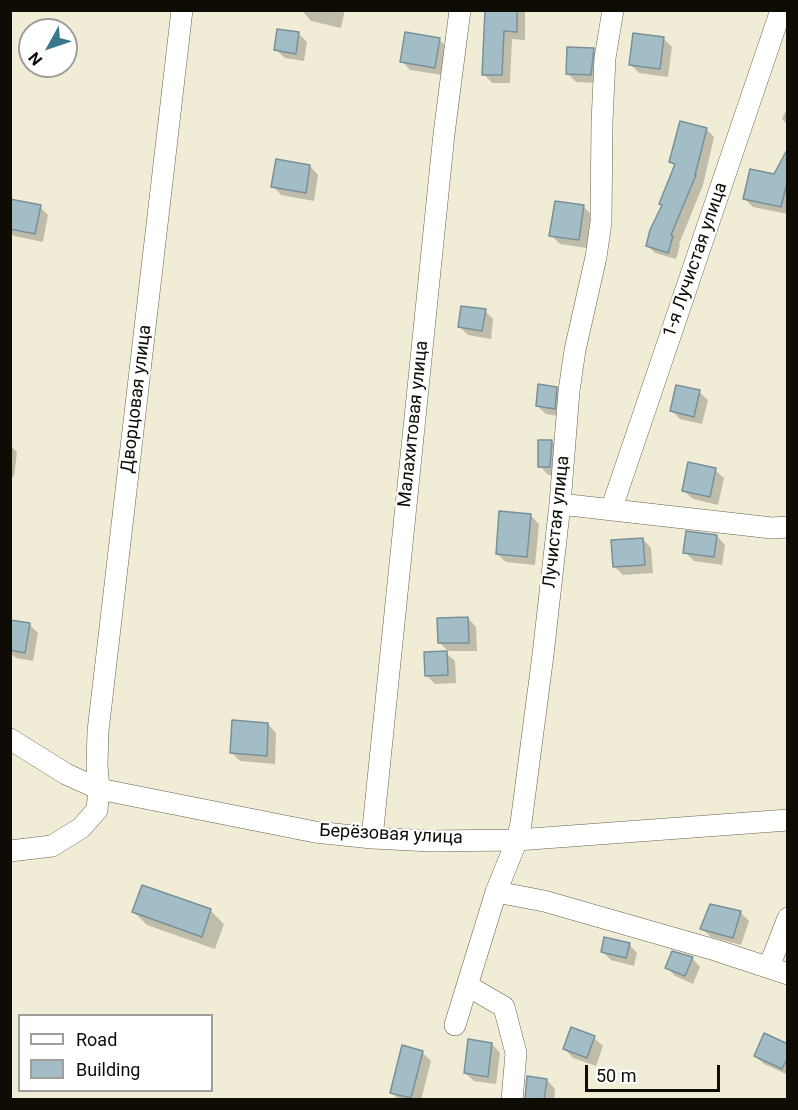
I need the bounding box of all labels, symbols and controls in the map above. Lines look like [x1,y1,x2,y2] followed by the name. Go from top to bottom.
[18,18,78,78] north arrow
[24,48,46,69] text: N
[659,180,733,340] street label: 1-я Лучистая улица
[117,324,157,474] street label: Дворцовая улица
[395,340,433,508] street label: Малахитовая улица
[539,455,575,589] street label: Лучистая улица
[319,820,463,850] street label: Берёзовая улица
[18,1014,213,1092] legend
[76,1029,117,1050] text: Road
[588,1053,723,1091] scale bar
[76,1059,140,1080] text: Building
[596,1065,636,1086] text: 50 m

